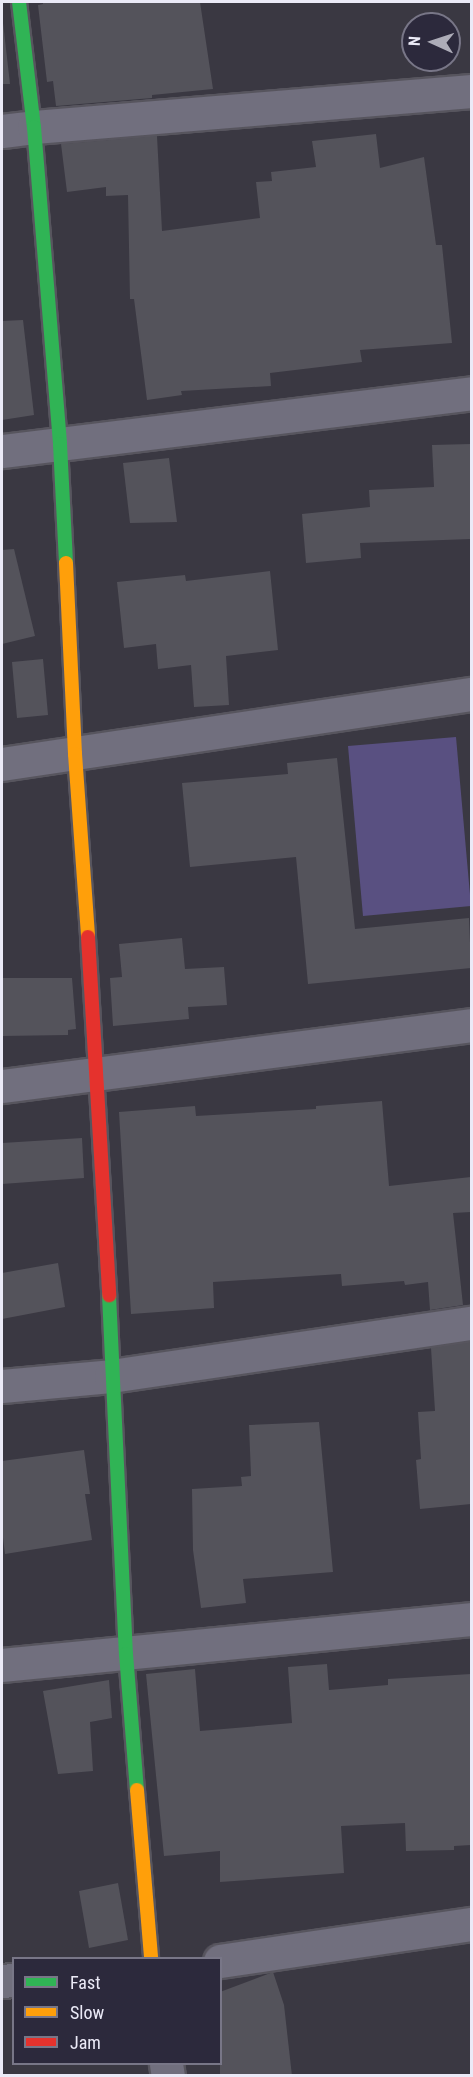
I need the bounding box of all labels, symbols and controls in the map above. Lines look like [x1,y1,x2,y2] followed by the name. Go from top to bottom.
[401,12,461,72] north arrow
[405,36,424,47] text: N
[12,1957,222,2065] legend
[70,1972,101,1993] text: Fast
[70,2002,104,2023] text: Slow
[70,2032,101,2053] text: Jam

